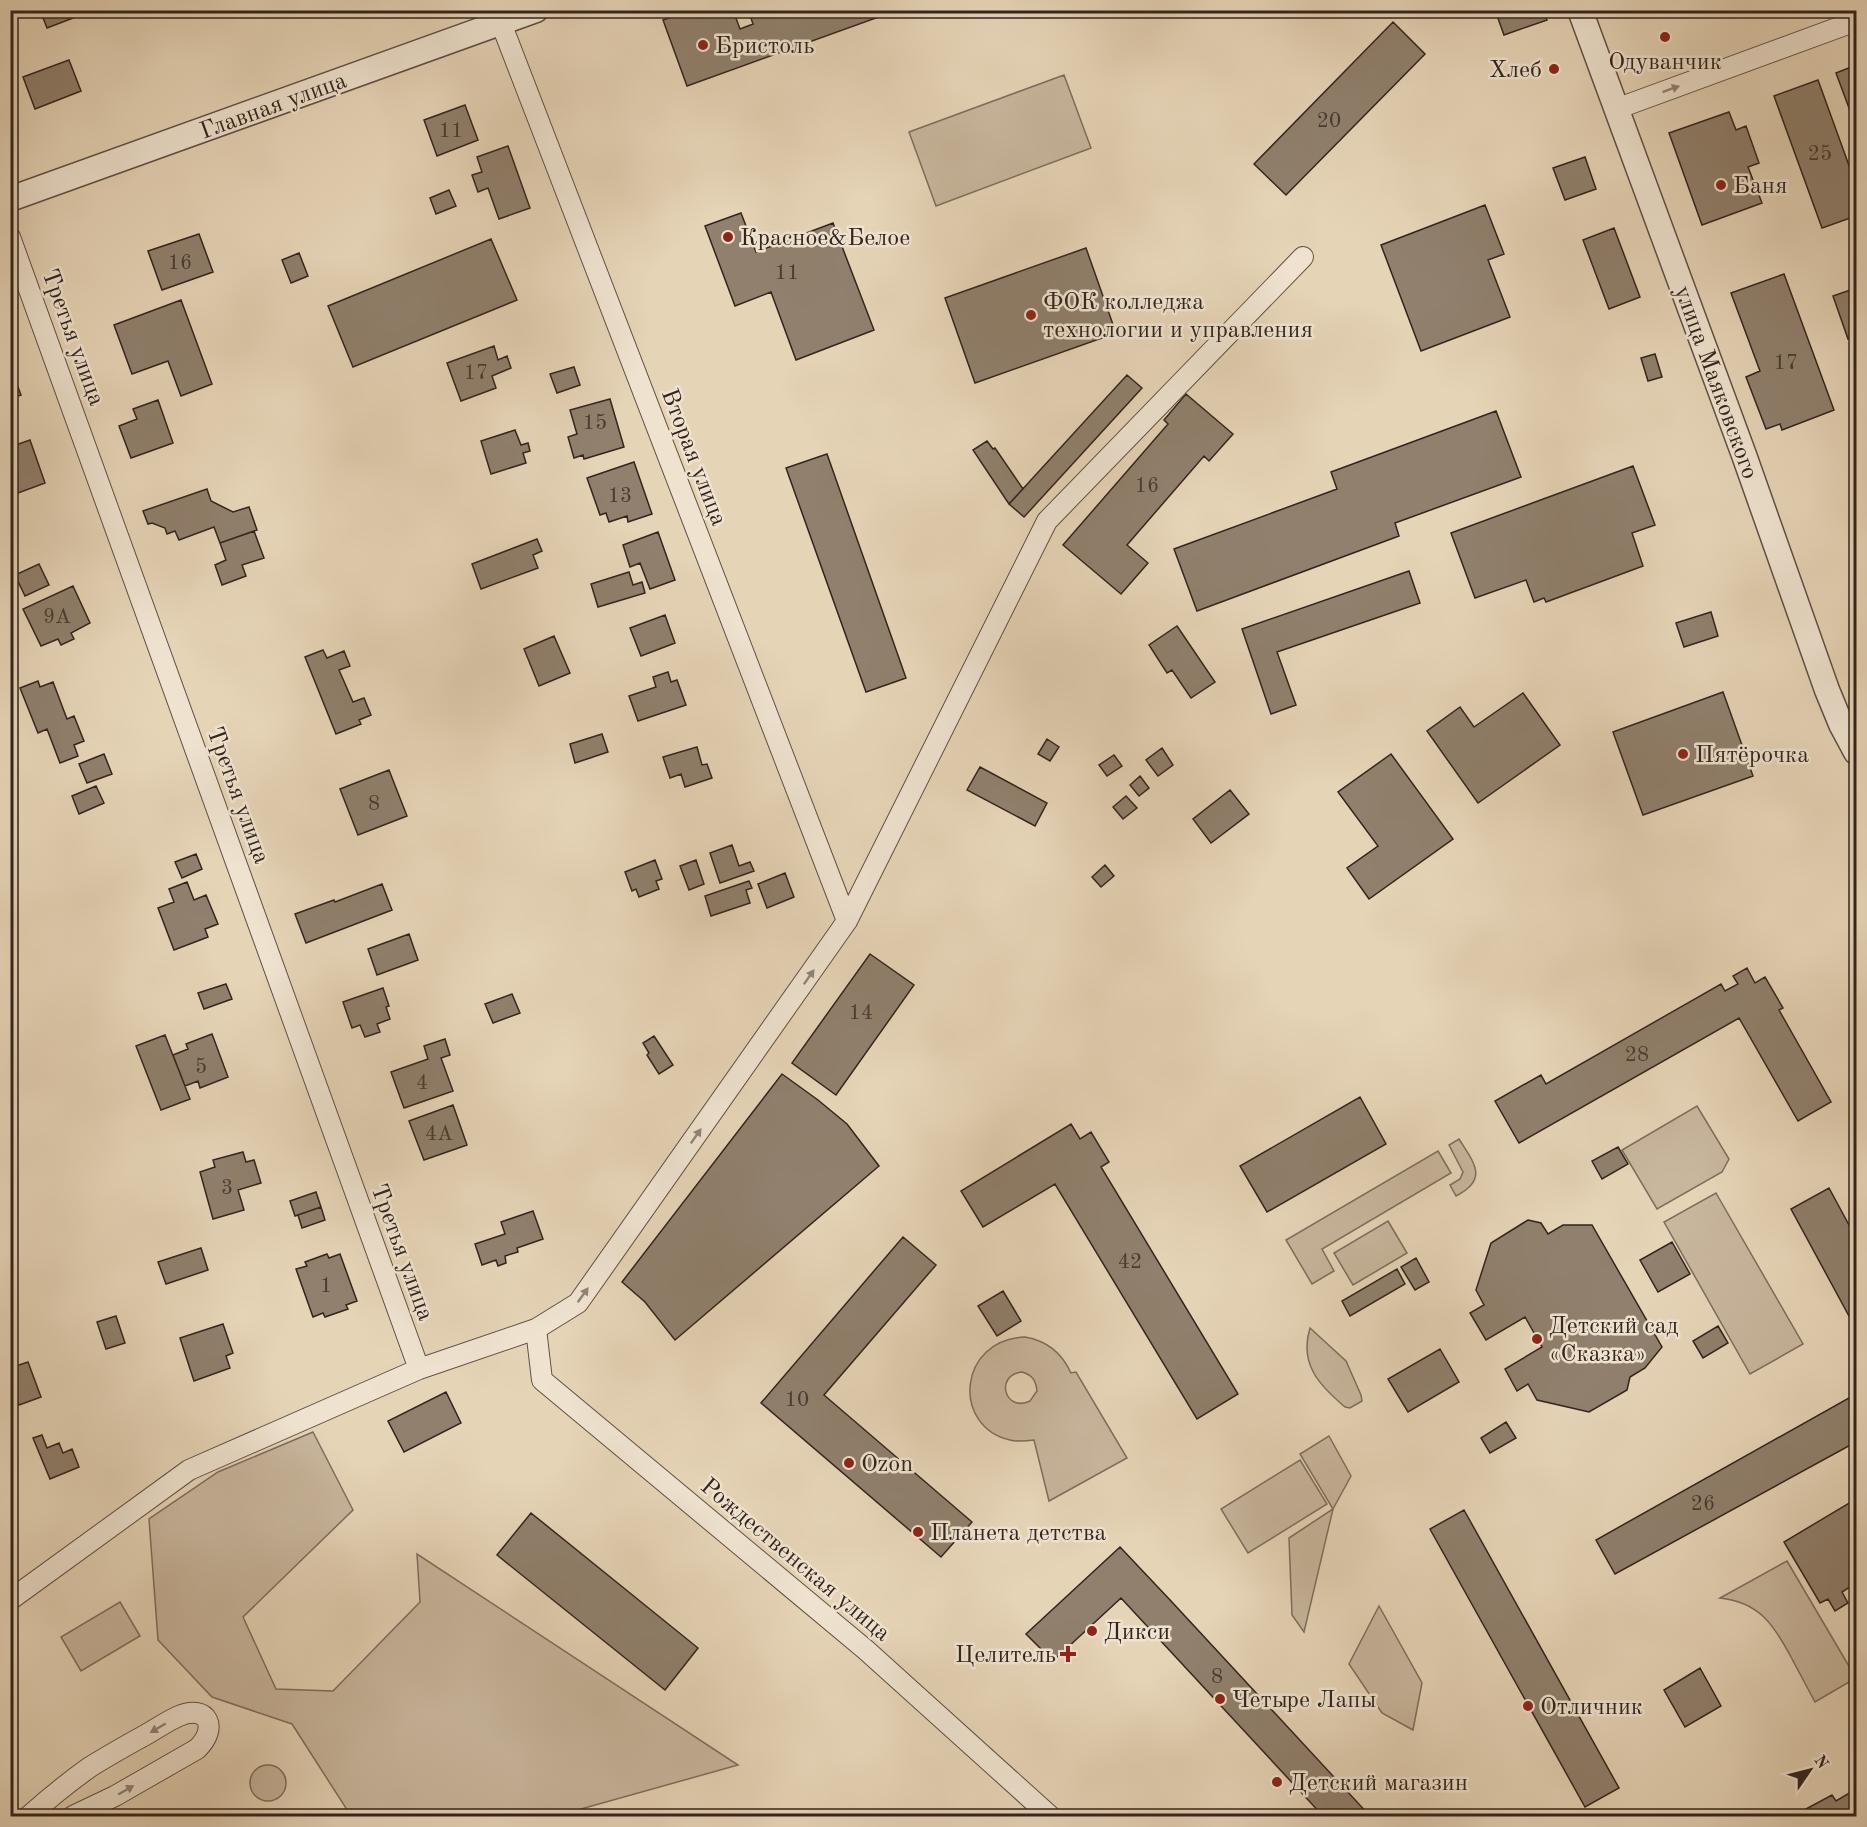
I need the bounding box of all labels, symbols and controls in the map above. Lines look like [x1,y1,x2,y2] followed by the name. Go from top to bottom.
[1658,30,1672,44] marker: Одуванчик
[715,35,814,59] place label: Бристоль
[696,38,710,52] marker: Бристоль
[1608,51,1722,75] place label: Одуванчик
[1489,59,1542,83] place label: Хлеб
[1547,62,1561,76] marker: Хлеб
[197,69,350,145] street label: Главная улица
[1662,83,1680,93] one-way arrow
[1317,111,1341,132] house number: 20
[439,121,463,142] house number: 11
[1808,144,1832,165] house number: 25
[1733,175,1787,199] place label: Баня
[1714,178,1728,192] marker: Баня
[740,227,910,251] place label: Красное&Белое
[721,230,735,244] marker: Красное&Белое
[168,253,192,274] house number: 16
[775,263,799,284] house number: 11
[36,266,108,409] street label: Третья улица
[1669,283,1761,482] street label: улица Маяковского
[1043,291,1313,343] place label: ФОК колледжа технологии и управления
[1024,308,1038,322] marker: ФОК колледжа технологии и управления
[1774,353,1798,374] house number: 17
[464,363,488,384] house number: 17
[656,386,730,530] street label: Вторая улица
[583,413,607,434] house number: 15
[1135,476,1159,497] house number: 16
[608,486,632,507] house number: 13
[43,607,71,628] house number: 9А
[201,724,273,867] street label: Третья улица
[1695,744,1809,768] place label: Пятёрочка
[1676,747,1690,761] marker: Пятёрочка
[368,794,380,815] house number: 8
[803,970,815,986] one-way arrow
[849,1003,873,1024] house number: 14
[1625,1045,1649,1066] house number: 28
[195,1057,207,1078] house number: 5
[416,1073,428,1094] house number: 4
[425,1124,453,1145] house number: 4А
[690,1129,702,1145] one-way arrow
[221,1178,233,1199] house number: 3
[365,1181,437,1324] street label: Третья улица
[1118,1252,1142,1273] house number: 42
[320,1276,332,1297] house number: 1
[577,1288,589,1304] one-way arrow
[1549,1315,1679,1367] place label: Детский сад «Сказка»
[1530,1332,1544,1346] marker: Детский сад «Сказка»
[785,1390,809,1411] house number: 10
[861,1453,913,1477] place label: Ozon
[842,1456,856,1470] marker: Ozon
[695,1474,894,1647] street label: Рождественская улица
[1691,1494,1715,1515] house number: 26
[930,1522,1106,1546] place label: Планета детства
[911,1525,925,1539] marker: Планета детства
[1104,1621,1170,1645] place label: Дикси
[1085,1624,1099,1638] marker: Дикси
[955,1644,1056,1668] place label: Целитель
[1061,1647,1075,1661] marker: Целитель
[1211,1667,1223,1688] house number: 8
[1232,1689,1376,1713] place label: Четыре Лапы
[1213,1692,1227,1706] marker: Четыре Лапы
[1540,1696,1643,1720] place label: Отличник
[1521,1699,1535,1713] marker: Отличник
[149,1723,166,1733] one-way arrow
[1780,1740,1840,1800] north arrow
[1811,1753,1831,1773] text: N
[1289,1772,1468,1796] place label: Детский магазин
[1270,1775,1284,1789] marker: Детский магазин
[117,1785,134,1795] one-way arrow

